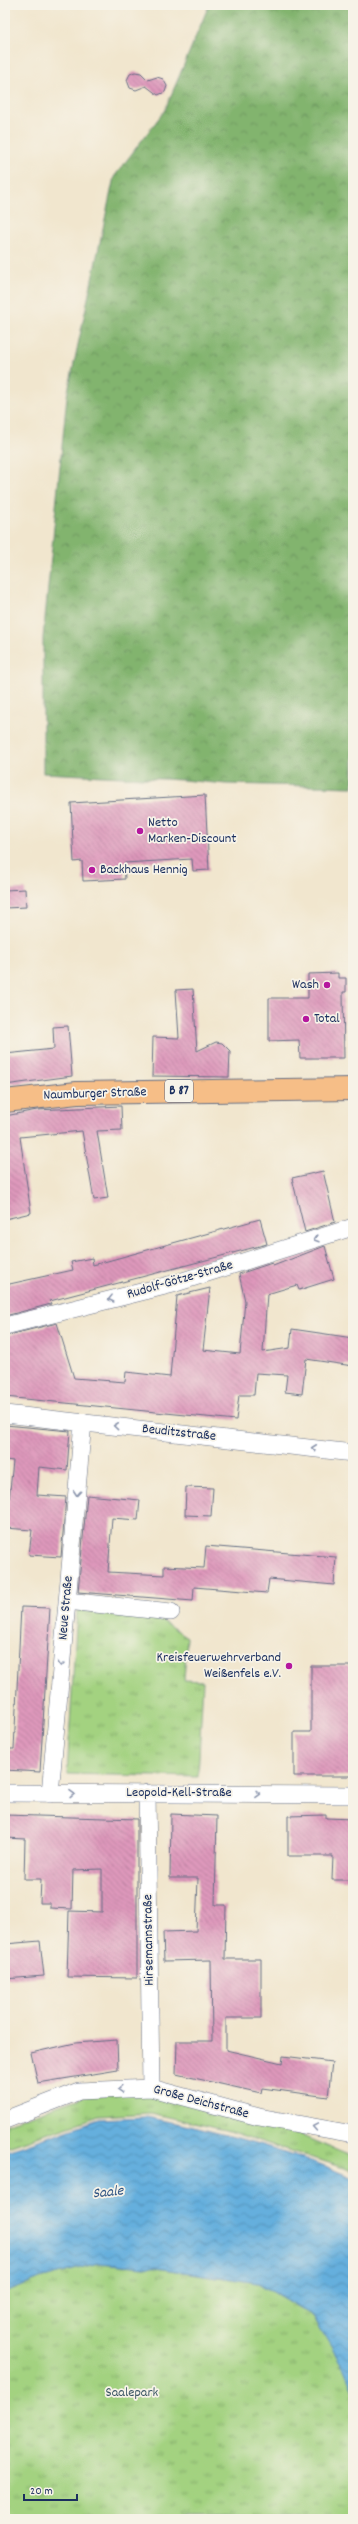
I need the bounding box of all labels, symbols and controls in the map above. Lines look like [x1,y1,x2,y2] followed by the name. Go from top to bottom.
[148,813,236,849] place label: Netto Marken-Discount
[135,826,145,836] marker: Netto Marken-Discount
[100,860,188,880] place label: Backhaus Hennig
[87,865,97,875] marker: Backhaus Hennig
[292,975,319,995] place label: Wash
[322,980,332,990] marker: Wash
[314,1009,340,1029] place label: Total
[301,1014,311,1024] marker: Total
[165,1080,193,1102] road number: B 87
[43,1082,147,1106] street label: Naumburger Straße
[312,1234,319,1243] one-way arrow
[125,1255,235,1305] street label: Rudolf-Götze-Straße
[107,1295,114,1303] one-way arrow
[141,1419,217,1447] street label: Beuditzstraße
[112,1422,119,1431] one-way arrow
[311,1444,317,1453] one-way arrow
[72,1490,81,1496] one-way arrow
[53,1575,79,1641] street label: Neue Straße
[157,1648,281,1684] place label: Kreisfeuerwehrverband Weißenfels e.V.
[57,1661,66,1667] one-way arrow
[284,1661,294,1671] marker: Kreisfeuerwehrverband Weißenfels e.V.
[126,1783,232,1803] street label: Leopold-Kell-Straße
[69,1790,75,1798] one-way arrow
[255,1790,261,1798] one-way arrow
[138,1894,160,1986] street label: Hirsemannstraße
[151,2080,251,2124] street label: Große Deichstraße
[117,2085,123,2094] one-way arrow
[312,2124,318,2132] one-way arrow
[92,2180,126,2206] water label: Saale
[106,2383,159,2403] park label: Saalepark
[24,2476,77,2502] scale bar
[30,2483,53,2500] text: 20 m

